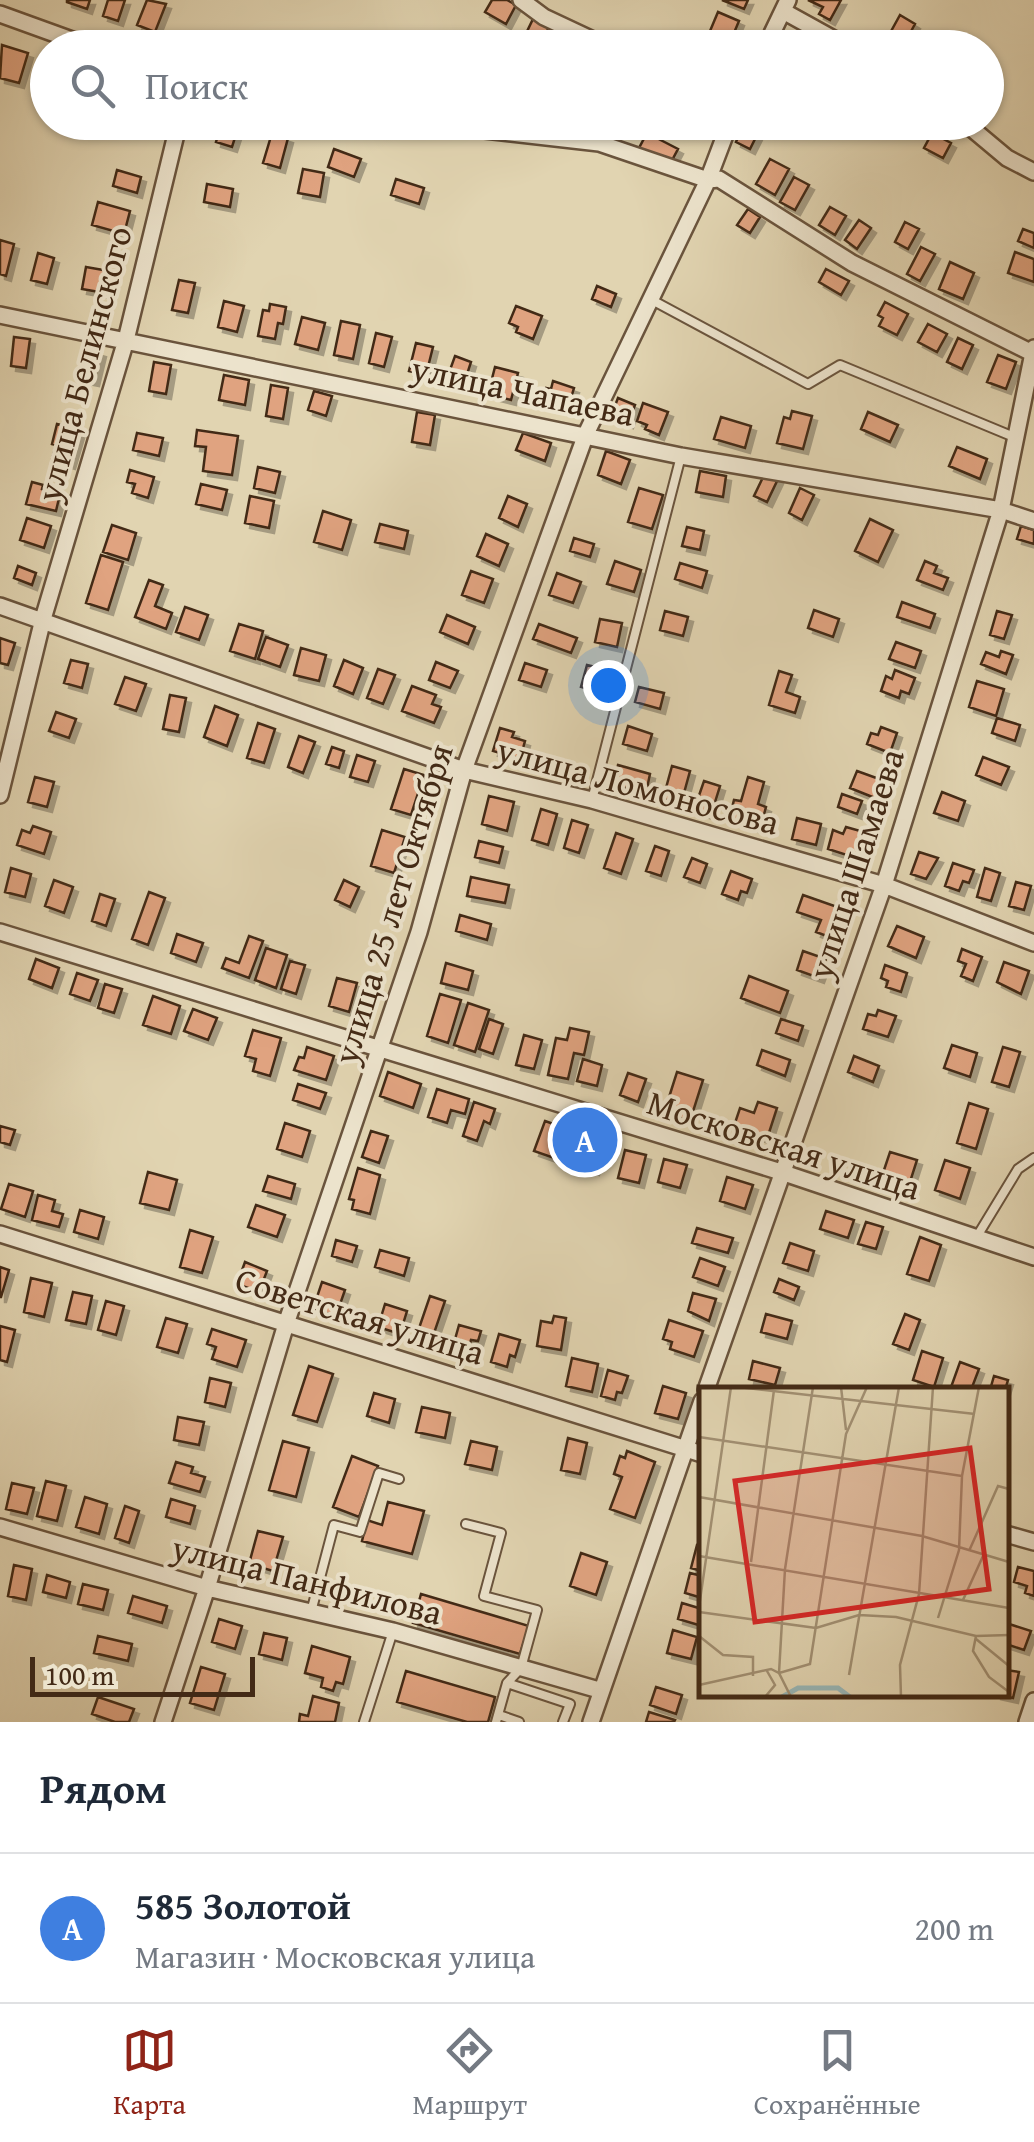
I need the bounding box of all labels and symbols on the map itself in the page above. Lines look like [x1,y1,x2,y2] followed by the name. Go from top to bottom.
[22,221,145,508] street label: улица Белинского
[406,342,640,439] street label: улица Чапаева
[583,660,634,711] your location
[490,723,785,848] street label: улица Ломоносова
[319,737,466,1071] street label: улица 25 лет Октября
[794,742,917,987] street label: улица Шамаева
[641,1076,928,1213] street label: Московская улица
[552,1102,618,1178] pin: A
[229,1253,491,1378] street label: Советская улица
[699,1387,1009,1697] inset map
[166,1521,448,1638] street label: улица Панфилова
[30,1652,255,1696] scale bar

